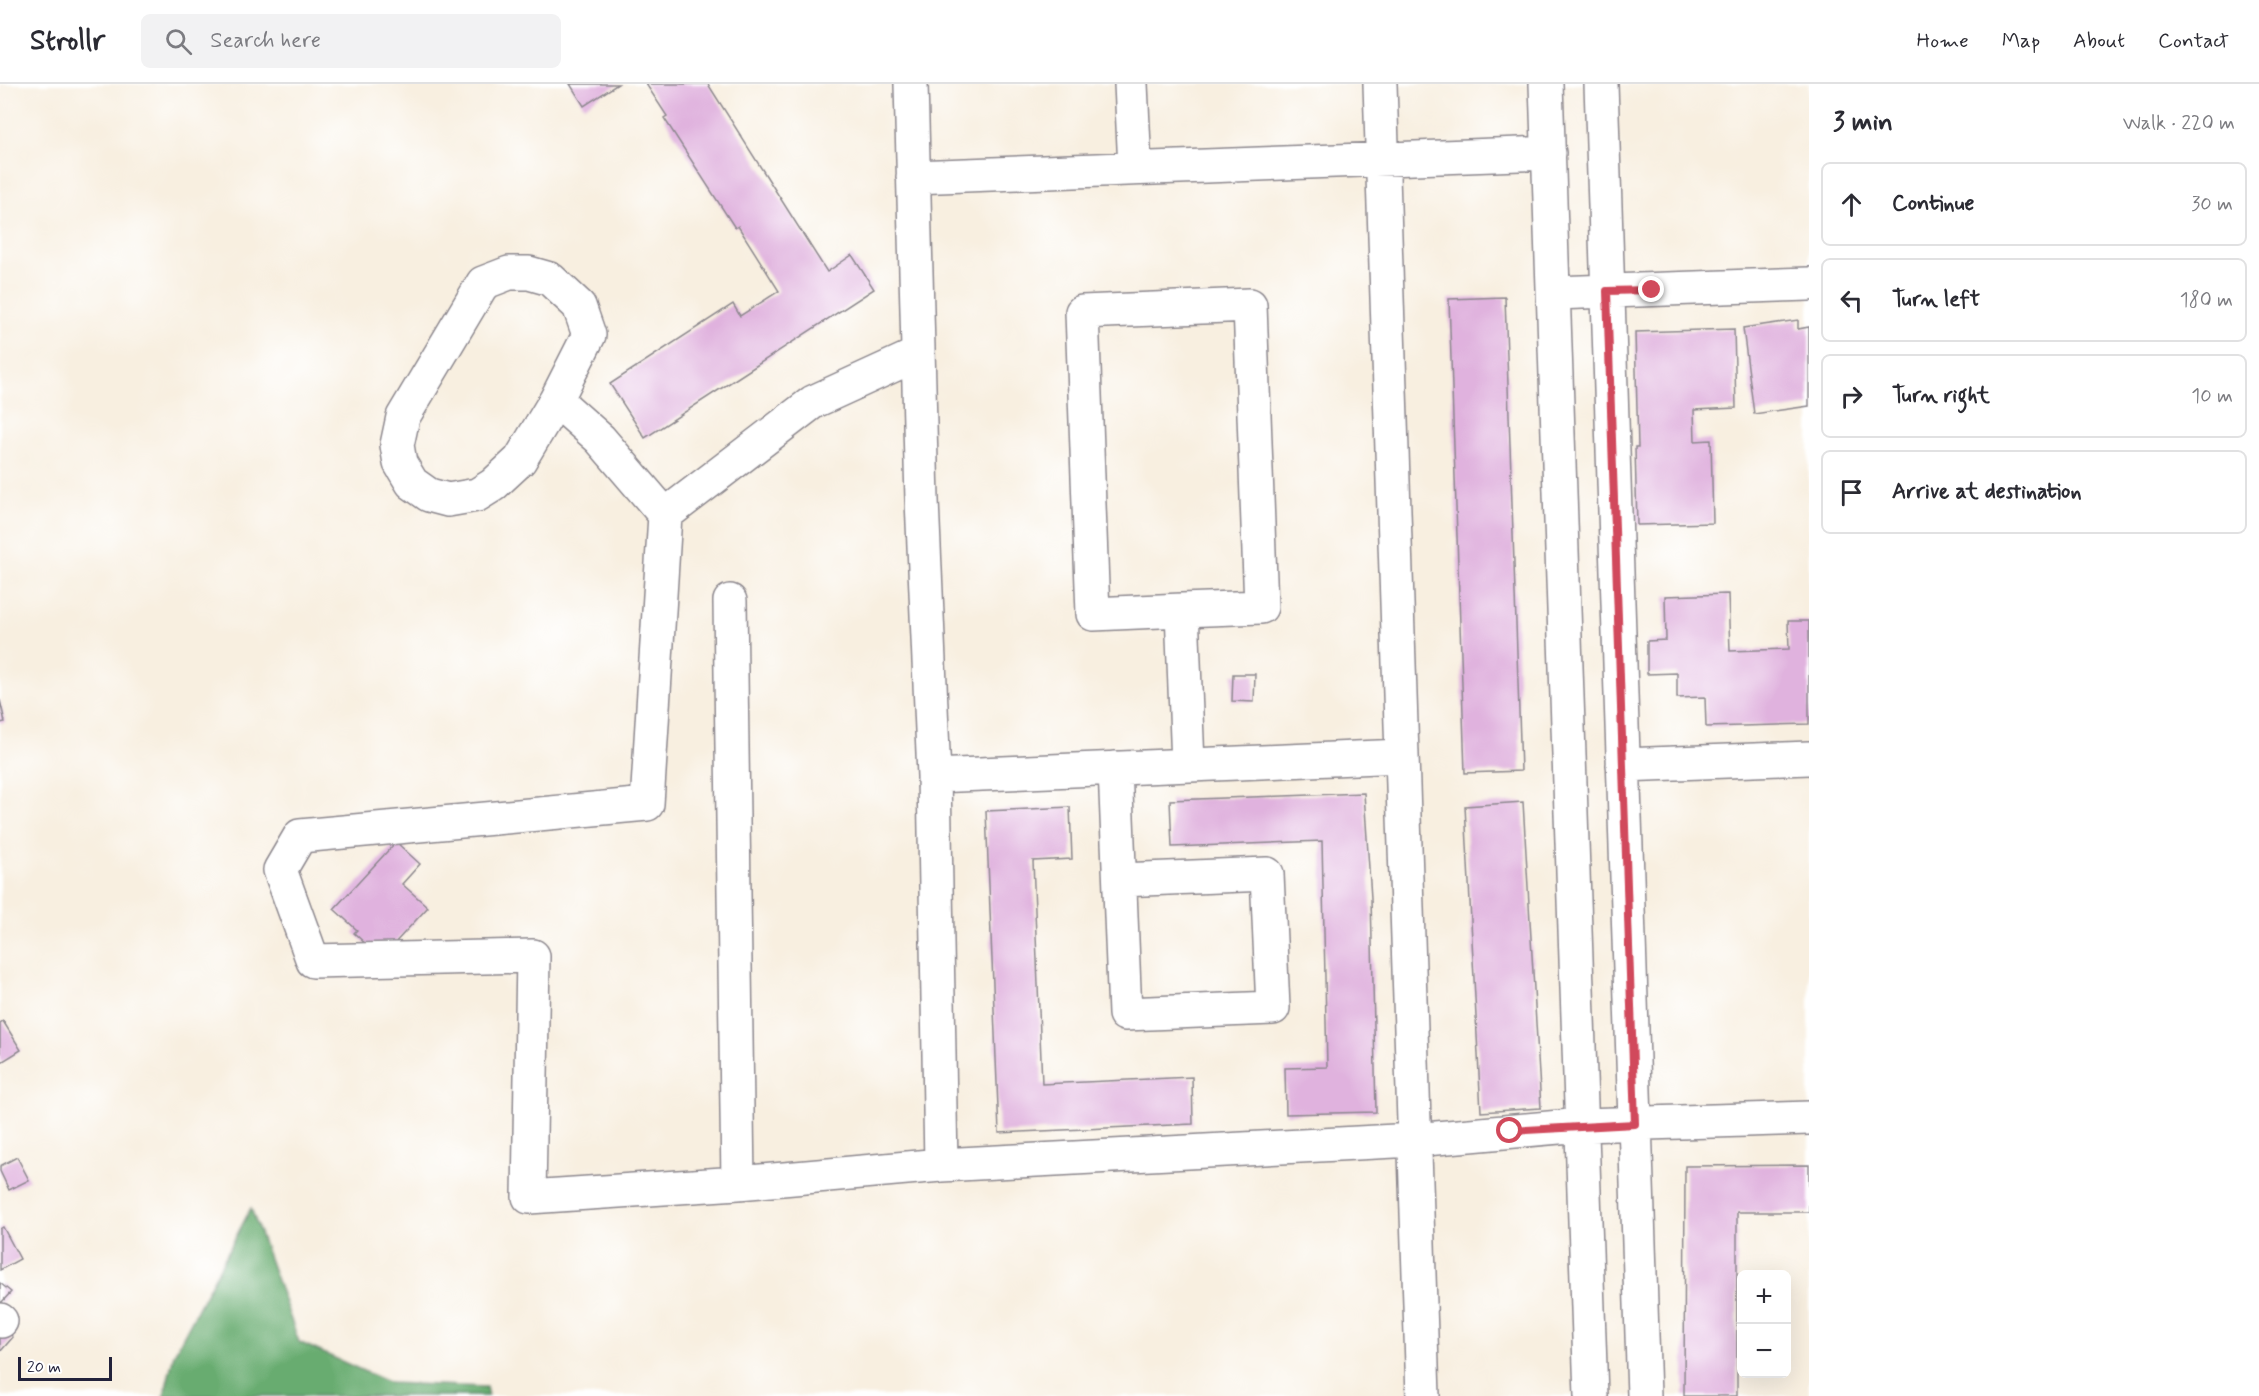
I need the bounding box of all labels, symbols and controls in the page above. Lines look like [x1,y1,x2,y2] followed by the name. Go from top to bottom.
[141,14,561,68] search box
[30,23,105,60] text: Strollr
[162,25,195,58] icon: search
[210,27,321,55] text: Search here
[1917,27,1969,55] text: Home
[2002,27,2040,55] text: Map
[2073,27,2125,55] text: About
[2158,27,2229,55] text: Contact
[1833,106,1893,140] text: 3 min
[2123,110,2235,137] text: Walk · 220 m
[1835,188,1868,221] icon: ahead
[1892,190,1974,218] text: Continue
[2191,191,2233,218] text: 30 m
[1638,276,1664,302] route end
[1835,284,1868,317] icon: left
[1892,286,1980,314] text: Turn left
[2180,287,2233,314] text: 180 m
[1835,380,1868,413] icon: right
[1892,382,1990,410] text: Turn right
[2191,383,2233,410] text: 10 m
[1835,476,1868,509] icon: arrive
[1892,478,2082,506] text: Arrive at destination
[1496,1117,1522,1143] route start
[1737,1270,1791,1378] map controls
[1737,1270,1791,1324] button: +
[1737,1324,1791,1378] button: −
[18,1354,112,1382] scale bar
[27,1357,61,1378] text: 20 m

